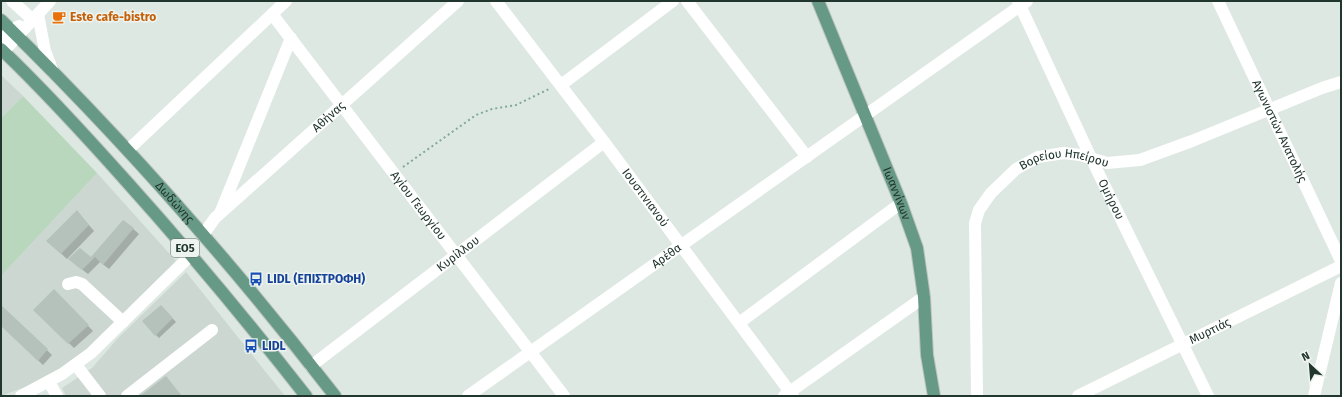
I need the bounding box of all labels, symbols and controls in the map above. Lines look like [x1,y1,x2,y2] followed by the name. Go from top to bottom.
[51,9,67,25] cafe icon: Este cafe-bistro
[70,10,156,24] place label: Este cafe-bistro
[1249,78,1310,185] street label: Αγωνιστών Ανατολής
[309,98,348,135] street label: Αθήνας
[1017,146,1111,173] street label: Βορείου Ηπείρου
[880,165,914,222] street label: Ιωαννίνων
[619,166,672,230] street label: Ιουστινιανού
[388,168,449,243] street label: Αγίου Γεωργίου
[1095,177,1127,222] street label: Ομήρου
[153,179,197,227] street label: Δωδώνης
[434,233,482,274] street label: Κυρίλλου
[171,239,199,257] road number: ΕΟ5
[649,240,684,271] street label: Αρέθα
[248,271,264,287] bus stop icon: LIDL (ΕΠΙΣΤΡΟΦΗ)
[267,272,365,286] place label: LIDL (ΕΠΙΣΤΡΟΦΗ)
[1187,315,1233,347] street label: Μυρτιάς
[243,338,259,354] bus stop icon: LIDL
[262,339,286,353] place label: LIDL
[1290,345,1330,385] north arrow
[1300,349,1312,364] text: N

